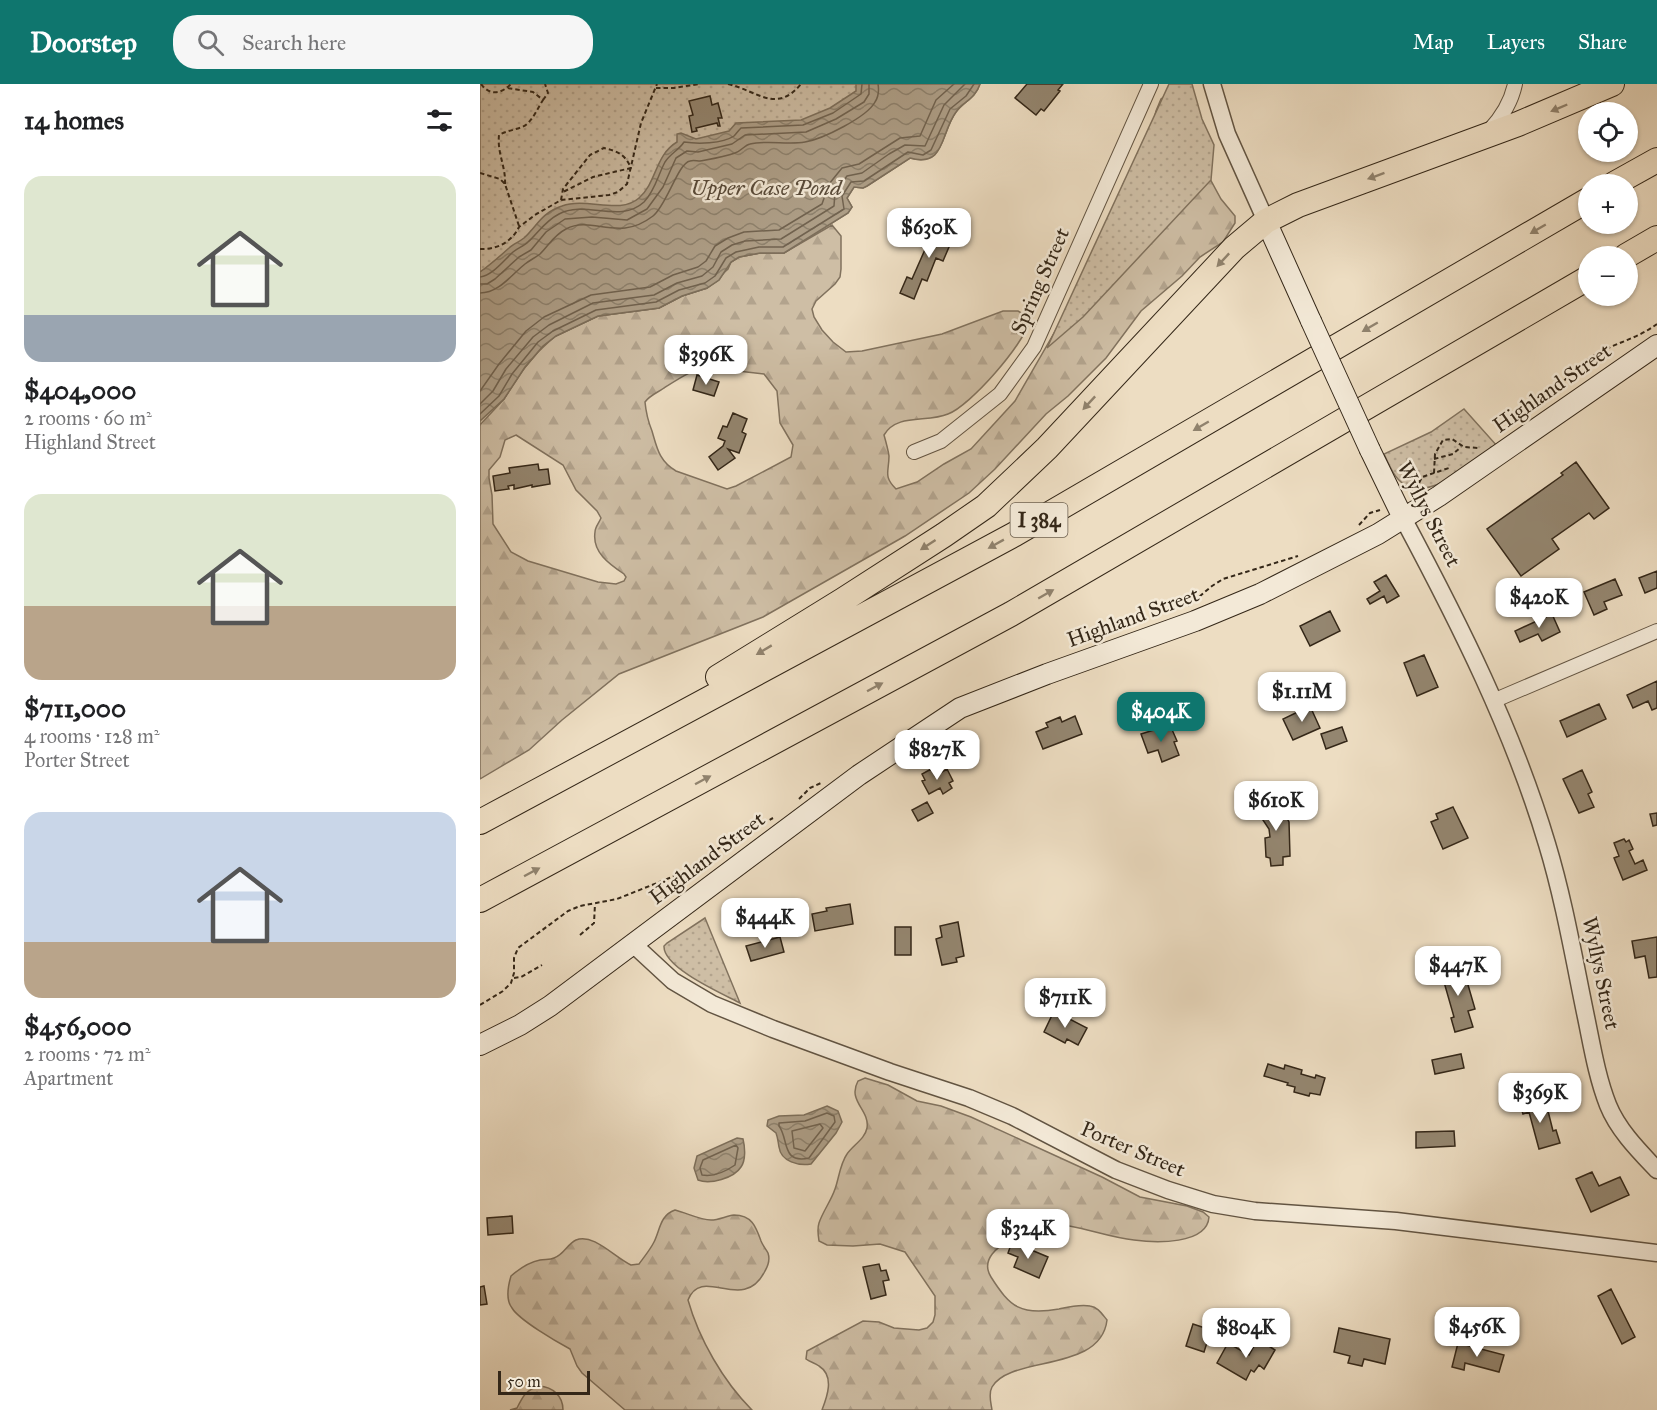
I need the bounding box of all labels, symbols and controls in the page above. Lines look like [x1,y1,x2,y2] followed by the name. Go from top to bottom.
[173,15,593,69] search box
[30,25,137,60] text: Doorstep
[194,26,227,59] icon: search
[242,29,346,56] text: Search here
[1413,29,1454,55] text: Map
[1487,29,1545,55] text: Layers
[1578,29,1627,55] text: Share
[1578,102,1638,306] map controls
[1578,102,1638,162] button: locate
[1549,103,1567,113] one-way arrow
[24,104,124,136] text: 14 homes
[423,104,456,137] icon: filters
[1367,172,1385,182] one-way arrow
[690,174,843,201] water label: Upper Case Pond
[1578,174,1638,234] button: +
[887,208,971,259] pin: $630K
[186,215,294,323] icon: home
[901,215,957,239] text: $630K
[1005,223,1075,338] street label: Spring Street
[1530,224,1546,235] one-way arrow
[1578,246,1638,306] button: −
[1216,253,1230,267] one-way arrow
[1361,322,1378,332] one-way arrow
[664,335,748,386] pin: $396K
[1488,337,1617,438] street label: Highland Street
[678,342,734,366] text: $396K
[24,374,136,406] text: $404,000
[1083,396,1097,410] one-way arrow
[24,406,152,430] text: 2 rooms · 60 m²
[1192,421,1209,431] one-way arrow
[24,430,156,454] text: Highland Street
[1391,457,1467,571] street label: Wyllys Street
[1010,503,1068,537] road number: I 384
[186,533,294,641] icon: home
[988,539,1004,550] one-way arrow
[920,540,936,551] one-way arrow
[1497,578,1581,629] pin: $420K
[1063,581,1203,653] street label: Highland Street
[1510,585,1568,609] text: $420K
[1038,589,1055,599] one-way arrow
[755,645,772,655] one-way arrow
[1253,672,1351,723] pin: $1.11M
[1272,679,1332,703] text: $1.11M
[866,683,884,693] one-way arrow
[24,692,126,724] text: $711,000
[1119,692,1203,743] pin: $404K
[1131,699,1191,723] text: $404K
[24,724,160,748] text: 4 rooms · 128 m²
[895,730,979,781] pin: $827K
[909,737,965,761] text: $827K
[24,748,130,772] text: Porter Street
[695,775,712,785] one-way arrow
[1234,781,1318,832] pin: $610K
[1248,788,1304,812] text: $610K
[644,806,771,910] street label: Highland Street
[186,851,294,959] icon: home
[523,867,540,877] one-way arrow
[723,898,807,949] pin: $444K
[735,905,795,929] text: $444K
[1576,914,1626,1032] street label: Wyllys Street
[1416,946,1500,997] pin: $447K
[1429,953,1487,977] text: $447K
[1023,978,1107,1029] pin: $711K
[1039,985,1091,1009] text: $711K
[24,1010,132,1042] text: $456,000
[24,1042,151,1066] text: 2 rooms · 72 m²
[24,1066,113,1090] text: Apartment
[1498,1073,1582,1124] pin: $369K
[1512,1080,1568,1104] text: $369K
[1077,1115,1190,1183] street label: Porter Street
[986,1209,1070,1260] pin: $324K
[1000,1216,1056,1240] text: $324K
[1435,1307,1519,1358] pin: $456K
[1204,1308,1288,1359] pin: $804K
[1449,1314,1505,1338] text: $456K
[1216,1315,1276,1339] text: $804K
[498,1368,590,1396] scale bar
[507,1372,541,1391] text: 50 m

